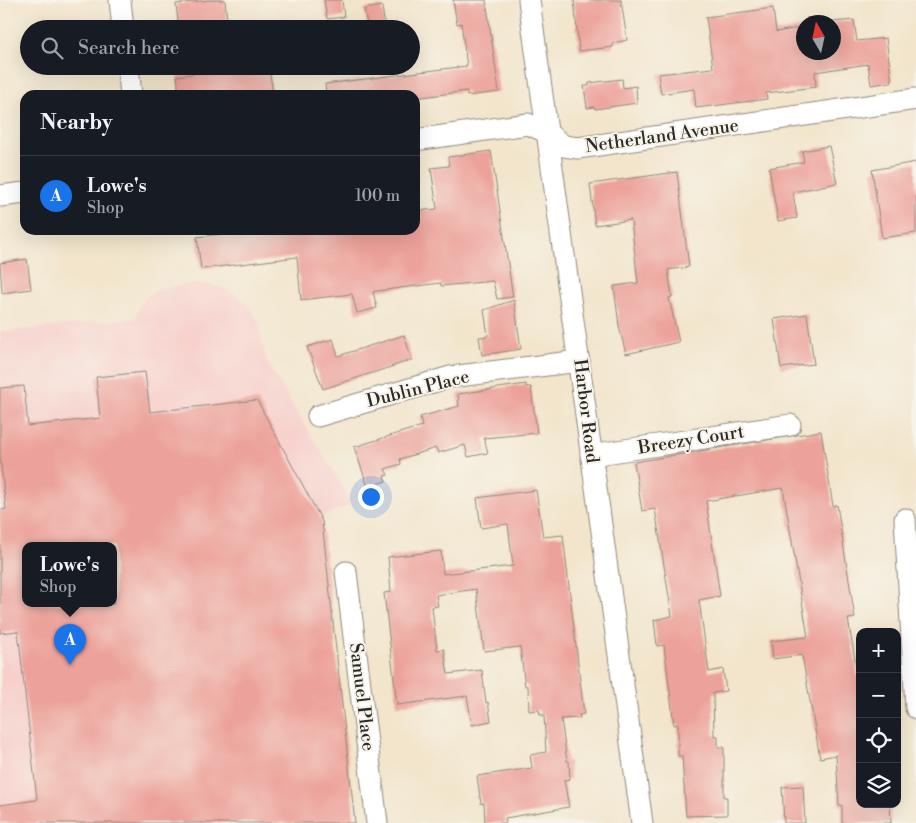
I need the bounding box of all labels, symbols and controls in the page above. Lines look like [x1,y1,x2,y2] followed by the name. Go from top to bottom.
[796,15,841,60] north arrow
[20,20,420,75] search box
[38,34,66,62] icon: search
[78,36,179,60] text: Search here
[40,110,113,136] text: Nearby
[584,114,740,158] street label: Netherland Avenue
[87,174,147,198] text: Lowe's
[50,186,62,206] text: A
[355,186,400,206] text: 100 m
[87,198,124,218] text: Shop
[568,358,604,465] street label: Harbor Road
[364,365,472,413] street label: Dublin Place
[635,420,746,460] street label: Breezy Court
[358,484,384,510] your location
[22,542,117,607] popup
[40,553,99,577] text: Lowe's
[40,577,77,597] text: Shop
[54,624,86,665] pin: A
[856,628,901,808] map controls
[856,628,901,673] button: +
[344,642,380,752] street label: Samuel Place
[856,673,901,718] button: −
[856,718,901,763] button: locate
[856,763,901,808] button: layers

